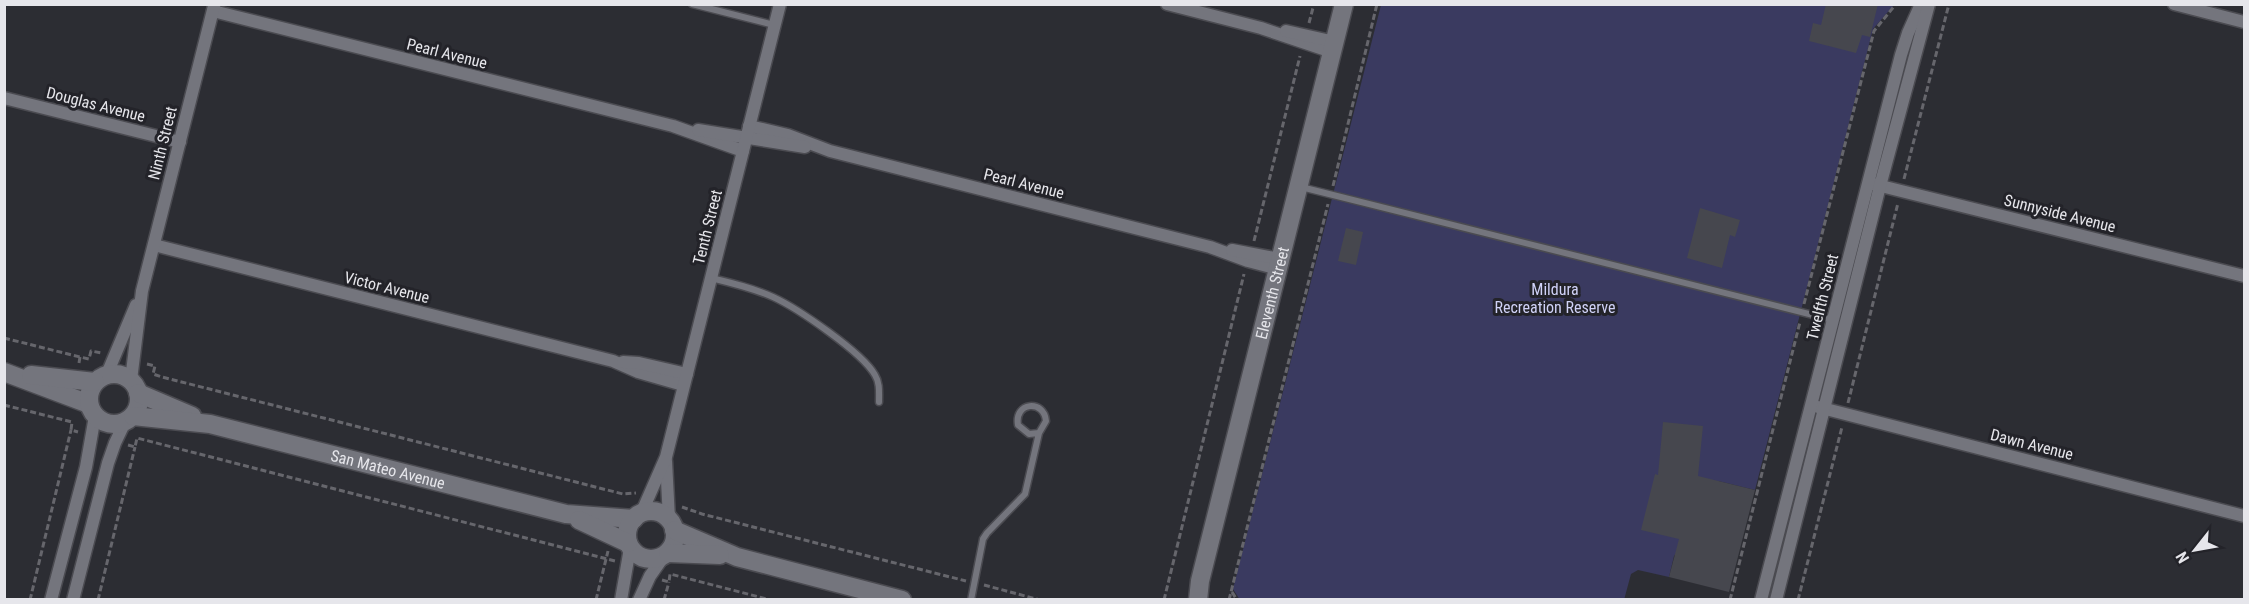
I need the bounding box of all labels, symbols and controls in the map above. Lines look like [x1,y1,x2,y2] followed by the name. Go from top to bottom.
[405,34,489,73] street label: Pearl Avenue
[45,83,147,126] street label: Douglas Avenue
[144,104,181,182] street label: Ninth Street
[982,164,1066,203] street label: Pearl Avenue
[689,187,726,267] street label: Tenth Street
[2002,190,2118,237] street label: Sunnyside Avenue
[1252,245,1293,341] street label: Eleventh Street
[1803,252,1842,342] street label: Twelfth Street
[342,268,432,307] street label: Victor Avenue
[1494,280,1616,317] park label: Mildura Recreation Reserve
[1988,425,2075,464] street label: Dawn Avenue
[329,446,447,493] street label: San Mateo Avenue
[2165,520,2225,580] north arrow
[2172,548,2193,567] text: N

